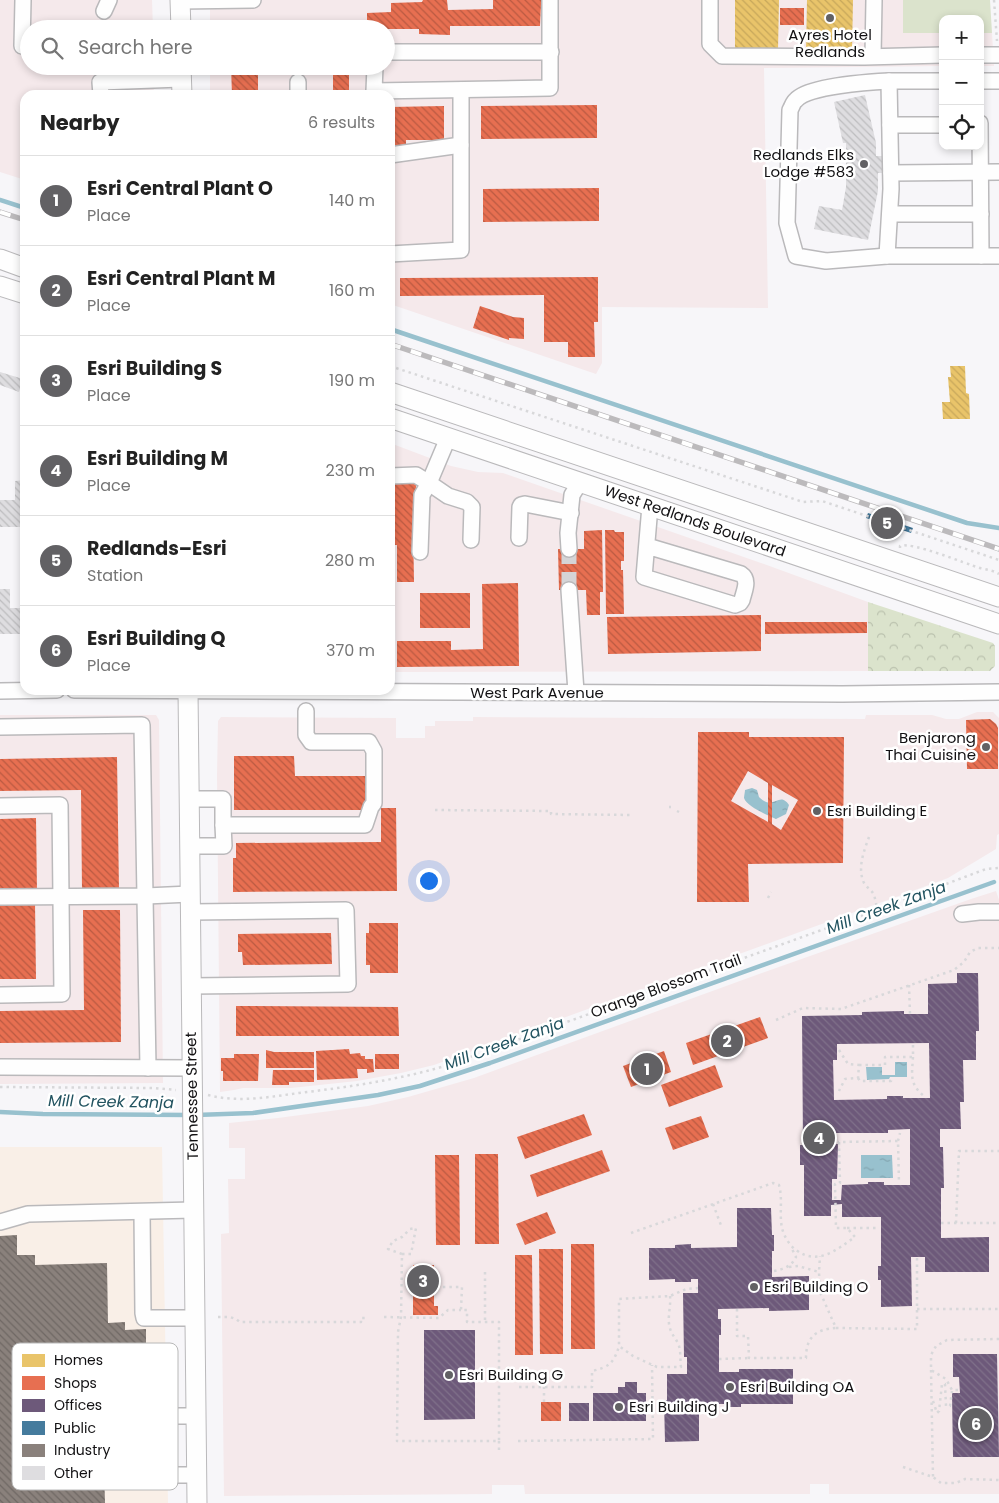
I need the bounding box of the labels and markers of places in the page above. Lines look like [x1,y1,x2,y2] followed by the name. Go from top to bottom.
[824,12,836,24] marker: Ayres Hotel Redlands
[788,24,872,62] place label: Ayres Hotel Redlands
[753,144,854,182] place label: Redlands Elks Lodge #583
[858,158,870,170] marker: Redlands Elks Lodge #583
[871,504,903,542] pin: 5
[885,727,976,765] place label: Benjarong Thai Cuisine
[980,741,992,753] marker: Benjarong Thai Cuisine
[827,800,927,821] place label: Esri Building E
[811,805,823,817] marker: Esri Building E
[711,1022,743,1060] pin: 2
[631,1050,663,1088] pin: 1
[803,1119,835,1157] pin: 4
[407,1262,439,1300] pin: 3
[764,1276,869,1297] place label: Esri Building O
[748,1281,760,1293] marker: Esri Building O
[459,1364,564,1385] place label: Esri Building G
[443,1369,455,1381] marker: Esri Building G
[740,1376,854,1397] place label: Esri Building OA
[724,1381,736,1393] marker: Esri Building OA
[629,1396,730,1417] place label: Esri Building J
[613,1401,625,1413] marker: Esri Building J
[960,1405,992,1443] pin: 6

